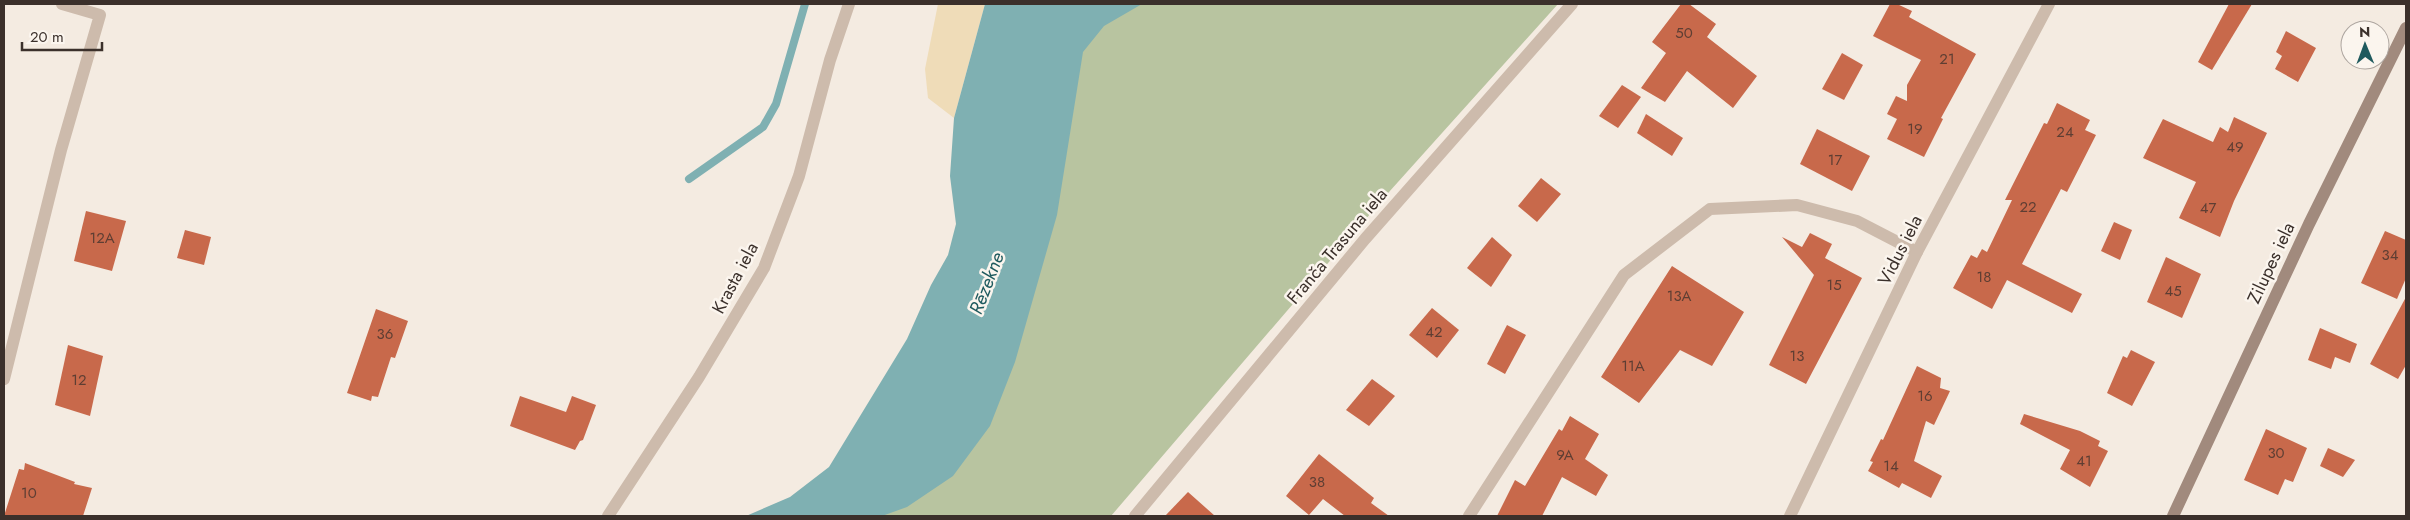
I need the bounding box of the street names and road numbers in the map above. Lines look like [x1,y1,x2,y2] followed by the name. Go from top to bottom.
[1281,182,1393,310] street label: Franča Trasuna iela
[1871,210,1929,290] street label: Vidus iela
[2241,218,2301,308] street label: Zilupes iela
[705,238,765,318] street label: Krasta iela

